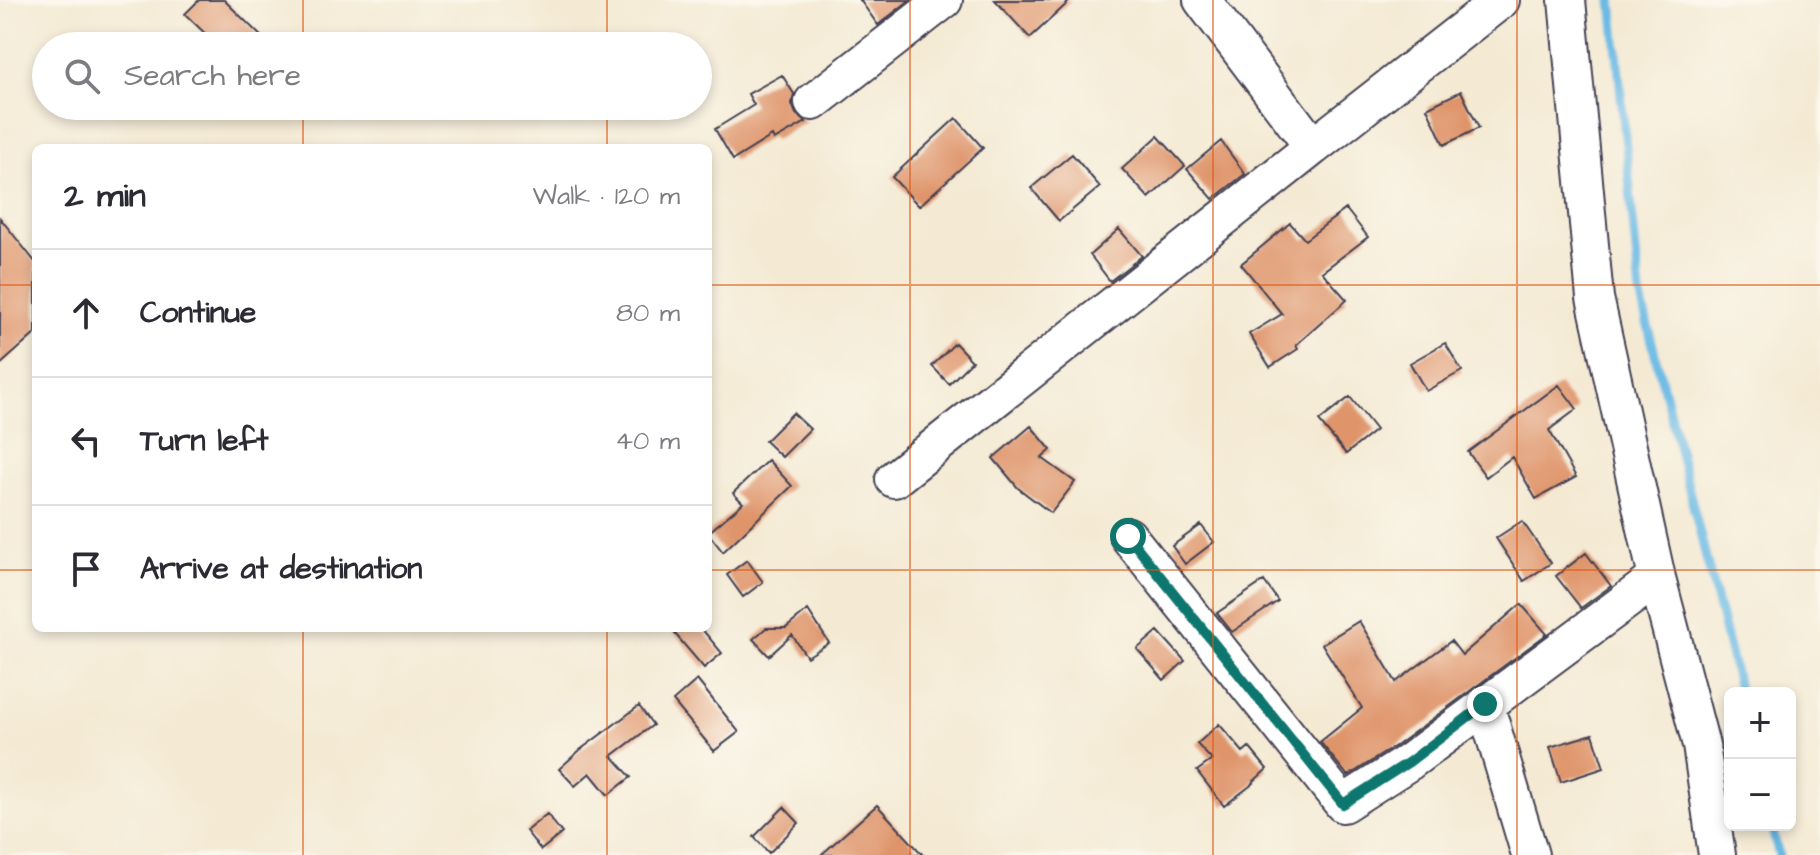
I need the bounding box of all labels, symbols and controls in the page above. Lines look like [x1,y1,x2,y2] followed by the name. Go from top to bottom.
[32,32,712,120] search box
[60,54,104,98] icon: search
[124,55,301,97] text: Search here
[64,172,146,220] text: 2 min
[533,178,680,214] text: Walk · 120 m
[64,291,108,335] icon: ahead
[140,292,256,334] text: Continue
[616,295,680,331] text: 80 m
[64,419,108,463] icon: left
[140,420,268,462] text: Turn left
[615,423,680,459] text: 40 m
[1110,518,1146,554] route start
[64,547,108,591] icon: arrive
[140,548,422,590] text: Arrive at destination
[1467,686,1503,722] route end
[1724,687,1796,831] map controls
[1724,687,1796,759] button: +
[1724,759,1796,831] button: −

